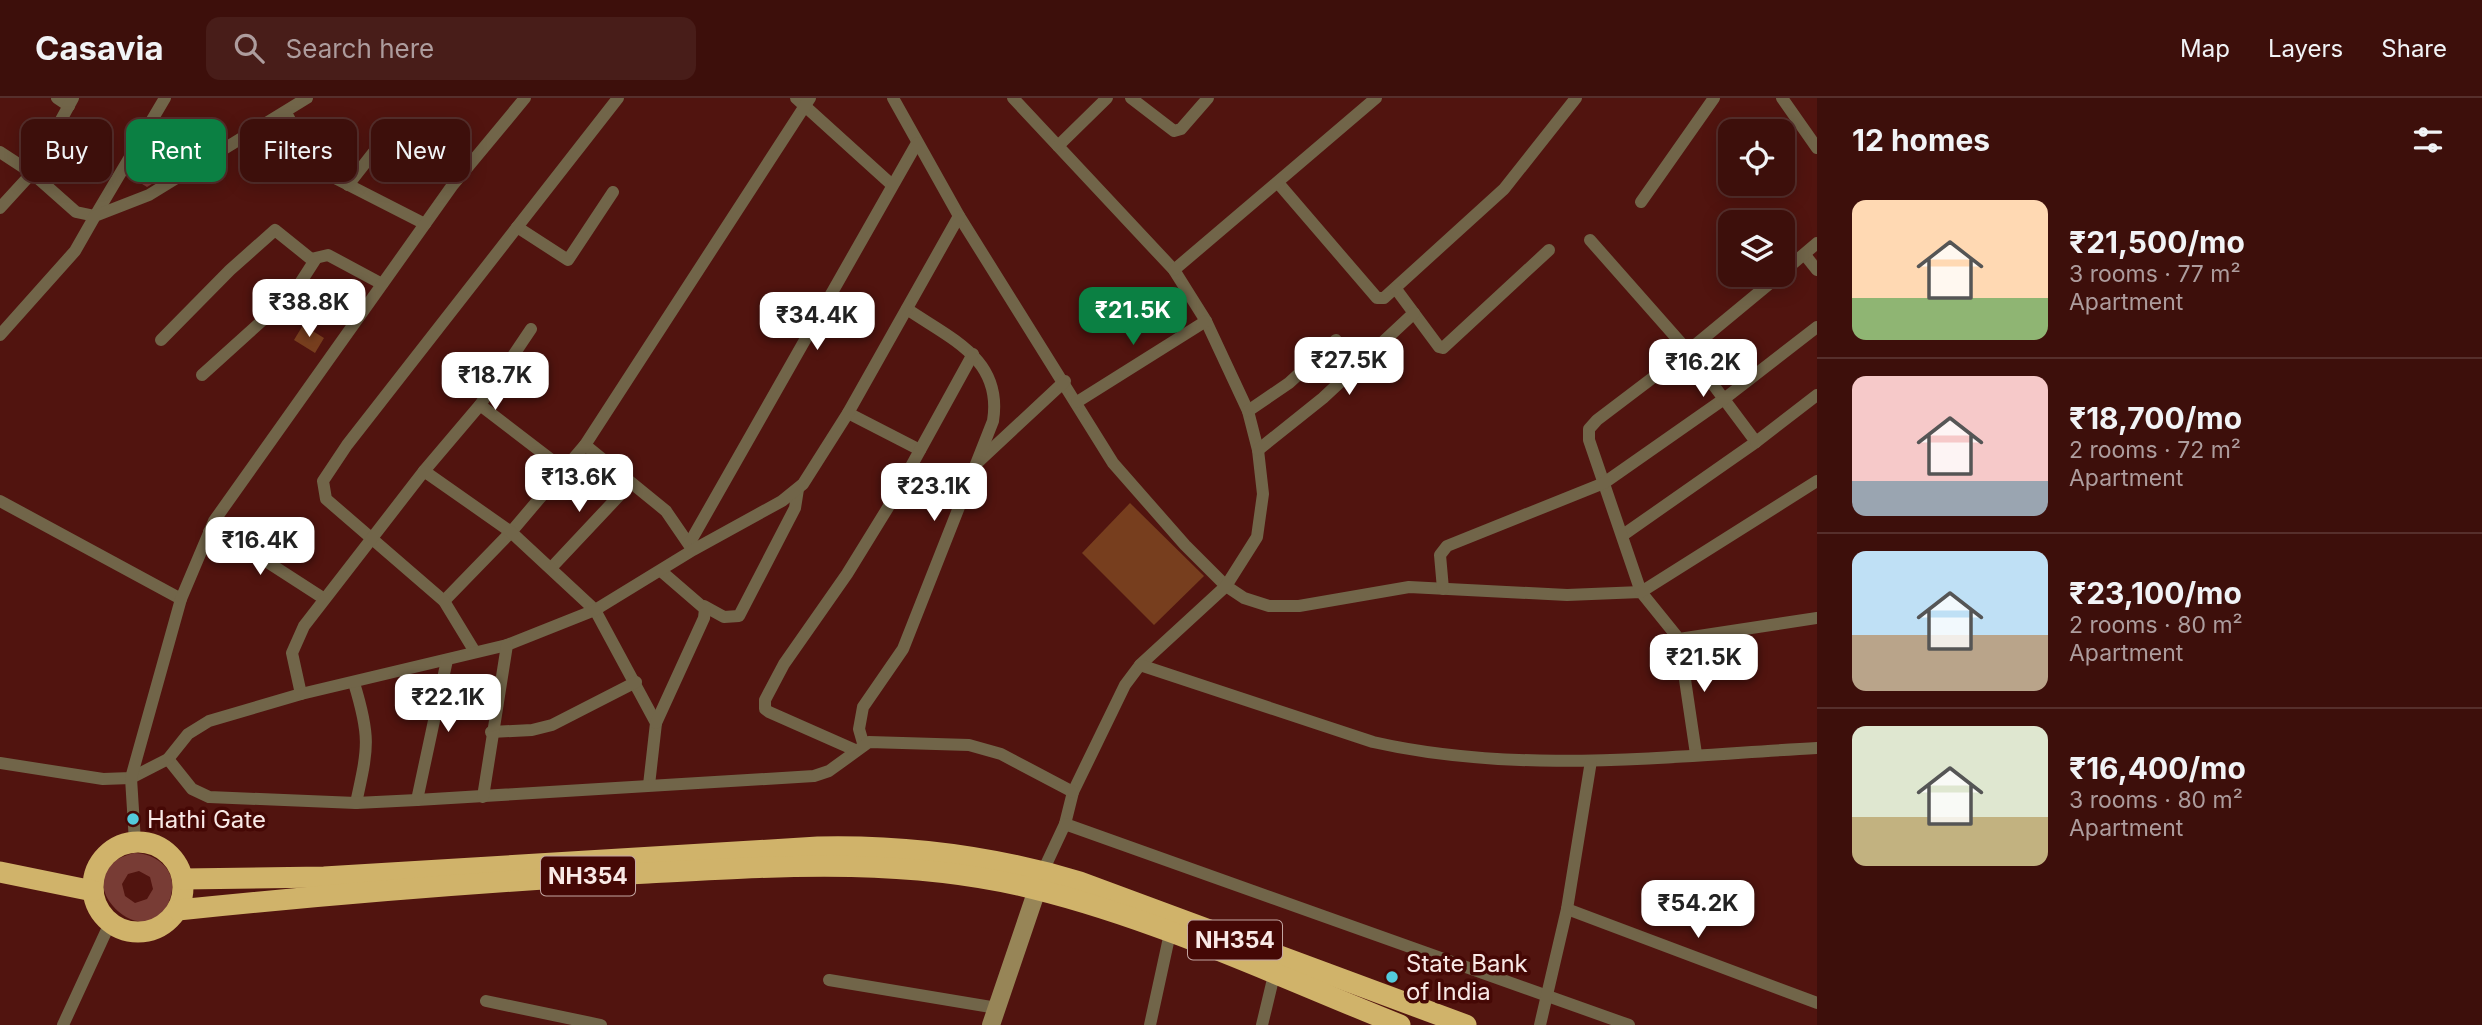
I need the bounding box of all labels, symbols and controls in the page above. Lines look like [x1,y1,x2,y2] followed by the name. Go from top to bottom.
[206,17,696,80] search box
[35,28,164,68] text: Casavia
[230,29,268,67] icon: search
[286,33,434,64] text: Search here
[2180,34,2230,63] text: Map
[2268,34,2343,63] text: Layers
[2381,34,2447,63] text: Share
[21,119,112,182] chip: Buy
[126,119,226,182] chip: Rent
[240,119,357,182] chip: Filters
[371,119,470,182] chip: New
[1718,119,1795,287] map controls
[1718,119,1795,196] button: locate
[2409,121,2447,159] icon: filters
[1852,122,1990,158] text: 12 homes
[1718,210,1795,287] button: layers
[2069,224,2245,260] text: ₹21,500/mo
[1908,228,1992,312] icon: home
[2069,260,2241,288] text: 3 rooms · 77 m²
[252,280,366,339] pin: ₹38.8K
[268,288,350,316] text: ₹38.8K
[1076,288,1190,347] pin: ₹21.5K
[2069,288,2183,316] text: Apartment
[760,292,874,352] pin: ₹34.4K
[1095,296,1171,324] text: ₹21.5K
[776,301,858,329] text: ₹34.4K
[1292,338,1406,397] pin: ₹27.5K
[1646,340,1760,399] pin: ₹16.2K
[1311,346,1387,374] text: ₹27.5K
[1665,348,1741,376] text: ₹16.2K
[438,352,552,412] pin: ₹18.7K
[458,361,532,389] text: ₹18.7K
[2069,400,2242,436] text: ₹18,700/mo
[1908,404,1992,488] icon: home
[2069,436,2241,464] text: 2 rooms · 72 m²
[522,454,636,514] pin: ₹13.6K
[541,463,617,491] text: ₹13.6K
[877,464,991,523] pin: ₹23.1K
[2069,464,2183,492] text: Apartment
[897,472,971,500] text: ₹23.1K
[203,518,317,577] pin: ₹16.4K
[221,526,299,554] text: ₹16.4K
[2069,575,2242,611] text: ₹23,100/mo
[1908,579,1992,663] icon: home
[2069,611,2243,639] text: 2 rooms · 80 m²
[1647,634,1761,694] pin: ₹21.5K
[2069,639,2183,667] text: Apartment
[1666,643,1742,671] text: ₹21.5K
[391,674,505,734] pin: ₹22.1K
[411,683,485,711] text: ₹22.1K
[2069,750,2246,786] text: ₹16,400/mo
[1908,754,1992,838] icon: home
[2069,786,2243,814] text: 3 rooms · 80 m²
[147,805,266,834] place label: Hathi Gate
[125,811,141,827] marker: Hathi Gate
[2069,814,2183,842] text: Apartment
[541,856,635,896] road number: NH354
[1641,880,1755,940] pin: ₹54.2K
[1657,889,1739,917] text: ₹54.2K
[1188,920,1282,960] road number: NH354
[1406,949,1528,1006] place label: State Bank of India
[1384,969,1400,985] marker: State Bank of India

